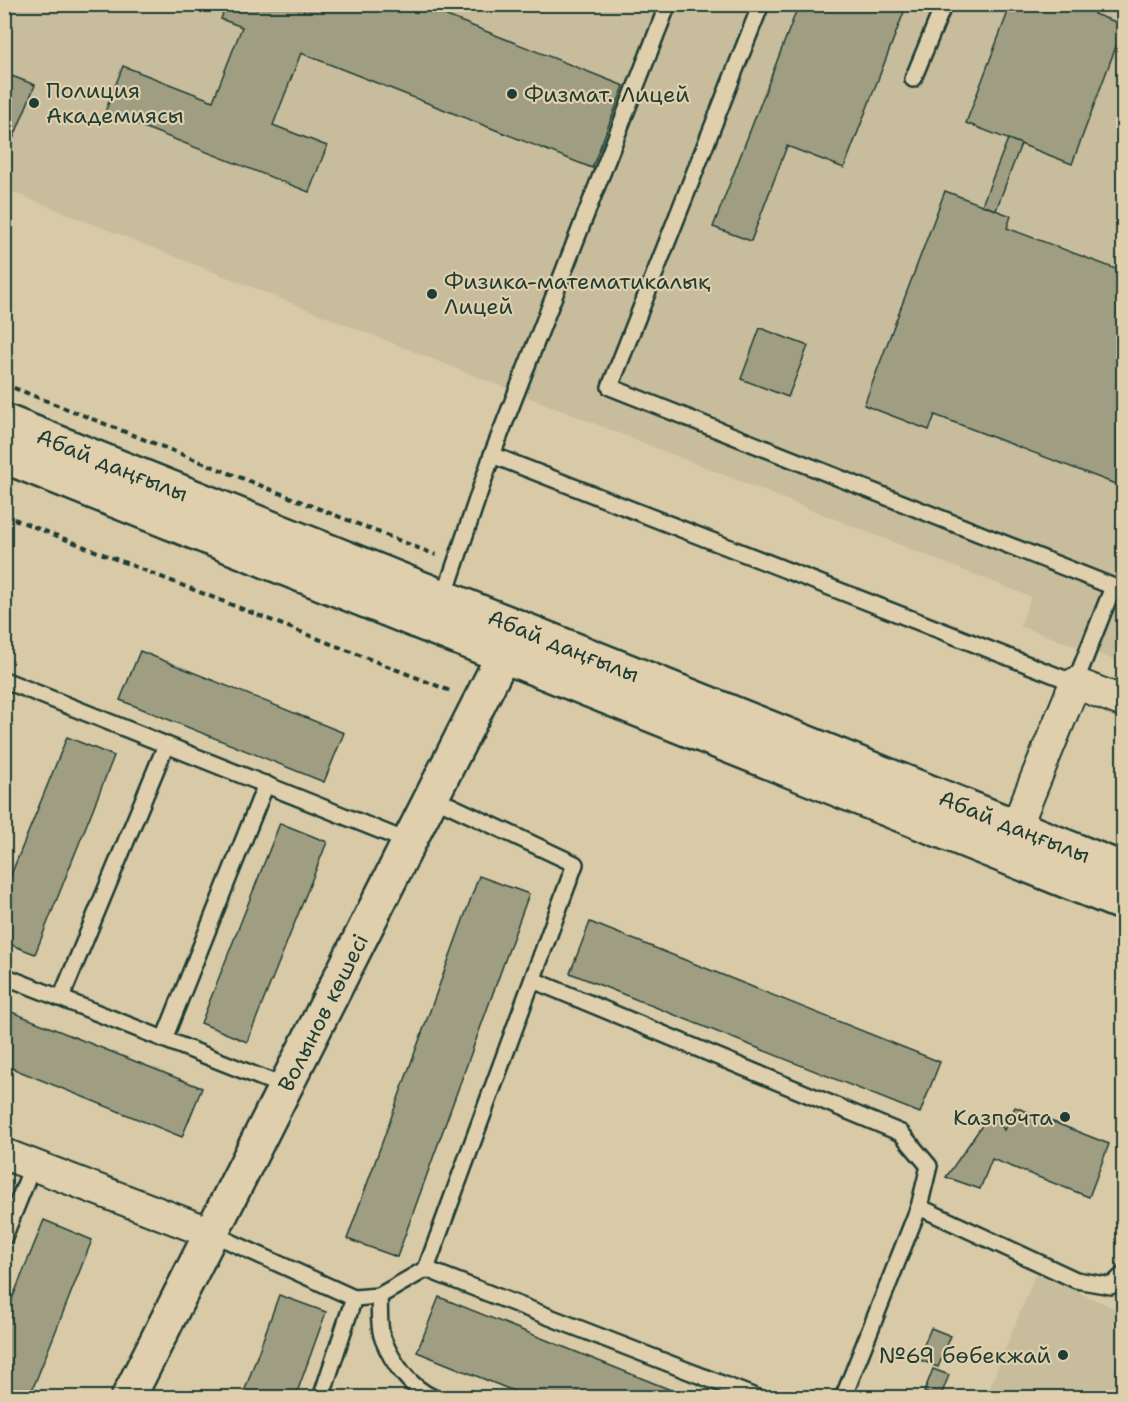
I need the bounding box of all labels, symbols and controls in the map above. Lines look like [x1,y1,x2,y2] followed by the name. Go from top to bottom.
[46,76,184,130] place label: Полиция Академиясы
[524,80,690,109] place label: Физмат. Лицей
[505,87,519,101] marker: Физмат. Лицей
[27,96,41,110] marker: Полиция Академиясы
[444,267,711,321] place label: Физика-математикалық Лицей
[425,287,439,301] marker: Физика-математикалық Лицей
[32,422,192,508] street label: Абай даңғылы
[484,602,643,689] street label: Абай даңғылы
[935,783,1095,870] street label: Абай даңғылы
[271,929,375,1096] street label: Волынов көшесі
[953,1103,1053,1132] place label: Казпочта
[1058,1110,1072,1124] marker: Казпочта
[879,1341,1051,1370] place label: №69 бөбекжай
[1056,1348,1070,1362] marker: №69 бөбекжай

